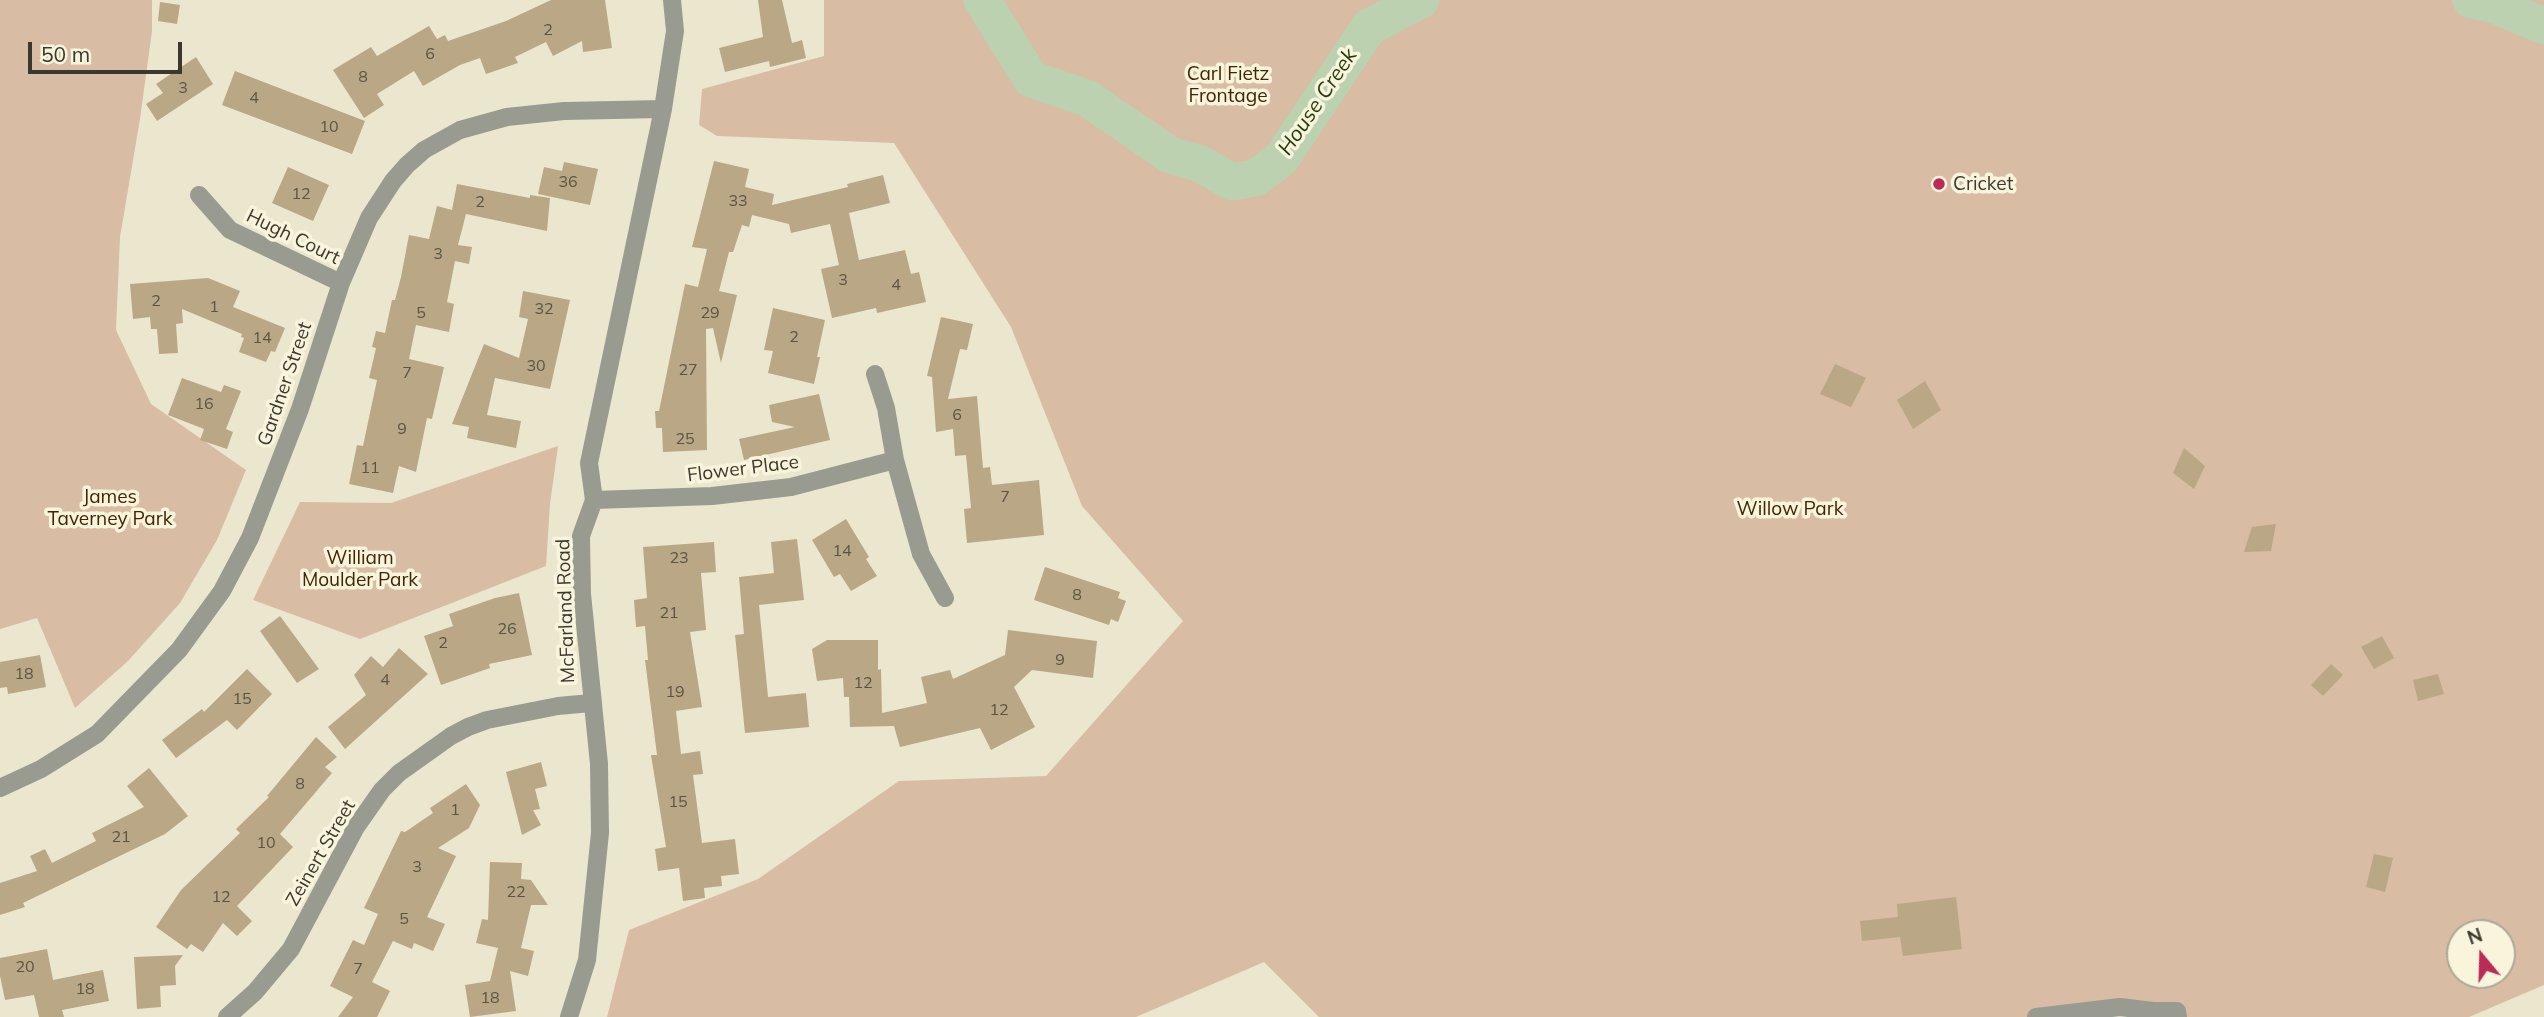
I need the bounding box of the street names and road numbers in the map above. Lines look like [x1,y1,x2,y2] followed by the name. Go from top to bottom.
[242,205,344,269] street label: Hugh Court
[253,319,317,449] street label: Gardner Street
[686,451,800,487] street label: Flower Place
[552,538,580,684] street label: McFarland Road
[281,796,361,910] street label: Zeinert Street

